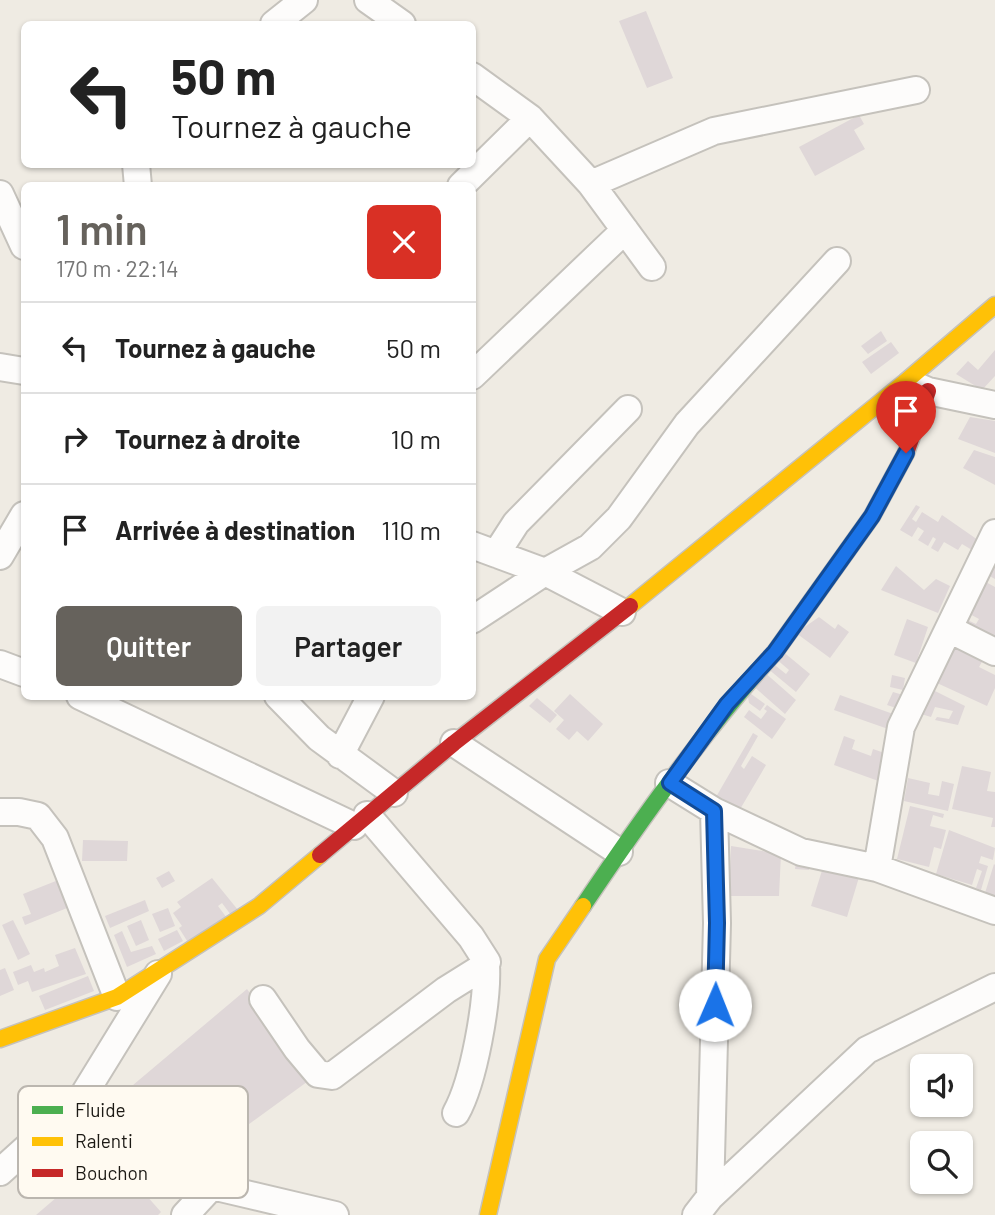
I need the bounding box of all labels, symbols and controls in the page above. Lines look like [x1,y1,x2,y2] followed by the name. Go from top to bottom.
[171,46,276,105] text: 50 m
[56,49,147,140] icon: left
[171,106,412,144] text: Tournez à gauche
[56,203,148,253] text: 1 min
[367,205,441,279] button: close
[56,254,179,282] text: 170 m · 22:14
[56,329,94,367] icon: left
[115,332,316,363] text: Tournez à gauche
[386,332,441,363] text: 50 m
[876,381,936,453] pin
[887,392,925,430] icon: arrive
[56,420,94,458] icon: right
[115,423,300,454] text: Tournez à droite
[391,423,441,454] text: 10 m
[56,511,94,549] icon: arrive
[115,514,355,545] text: Arrivée à destination
[381,514,441,545] text: 110 m
[56,606,242,686] button: Quitter
[256,606,441,686] button: Partager
[678,968,752,1042] position arrow
[910,1054,973,1194] map controls
[910,1054,973,1117] button: sound
[18,1086,248,1198] legend
[75,1098,126,1121] text: Fluide
[75,1129,133,1152] text: Ralenti
[910,1131,973,1194] button: search
[75,1161,148,1184] text: Bouchon

